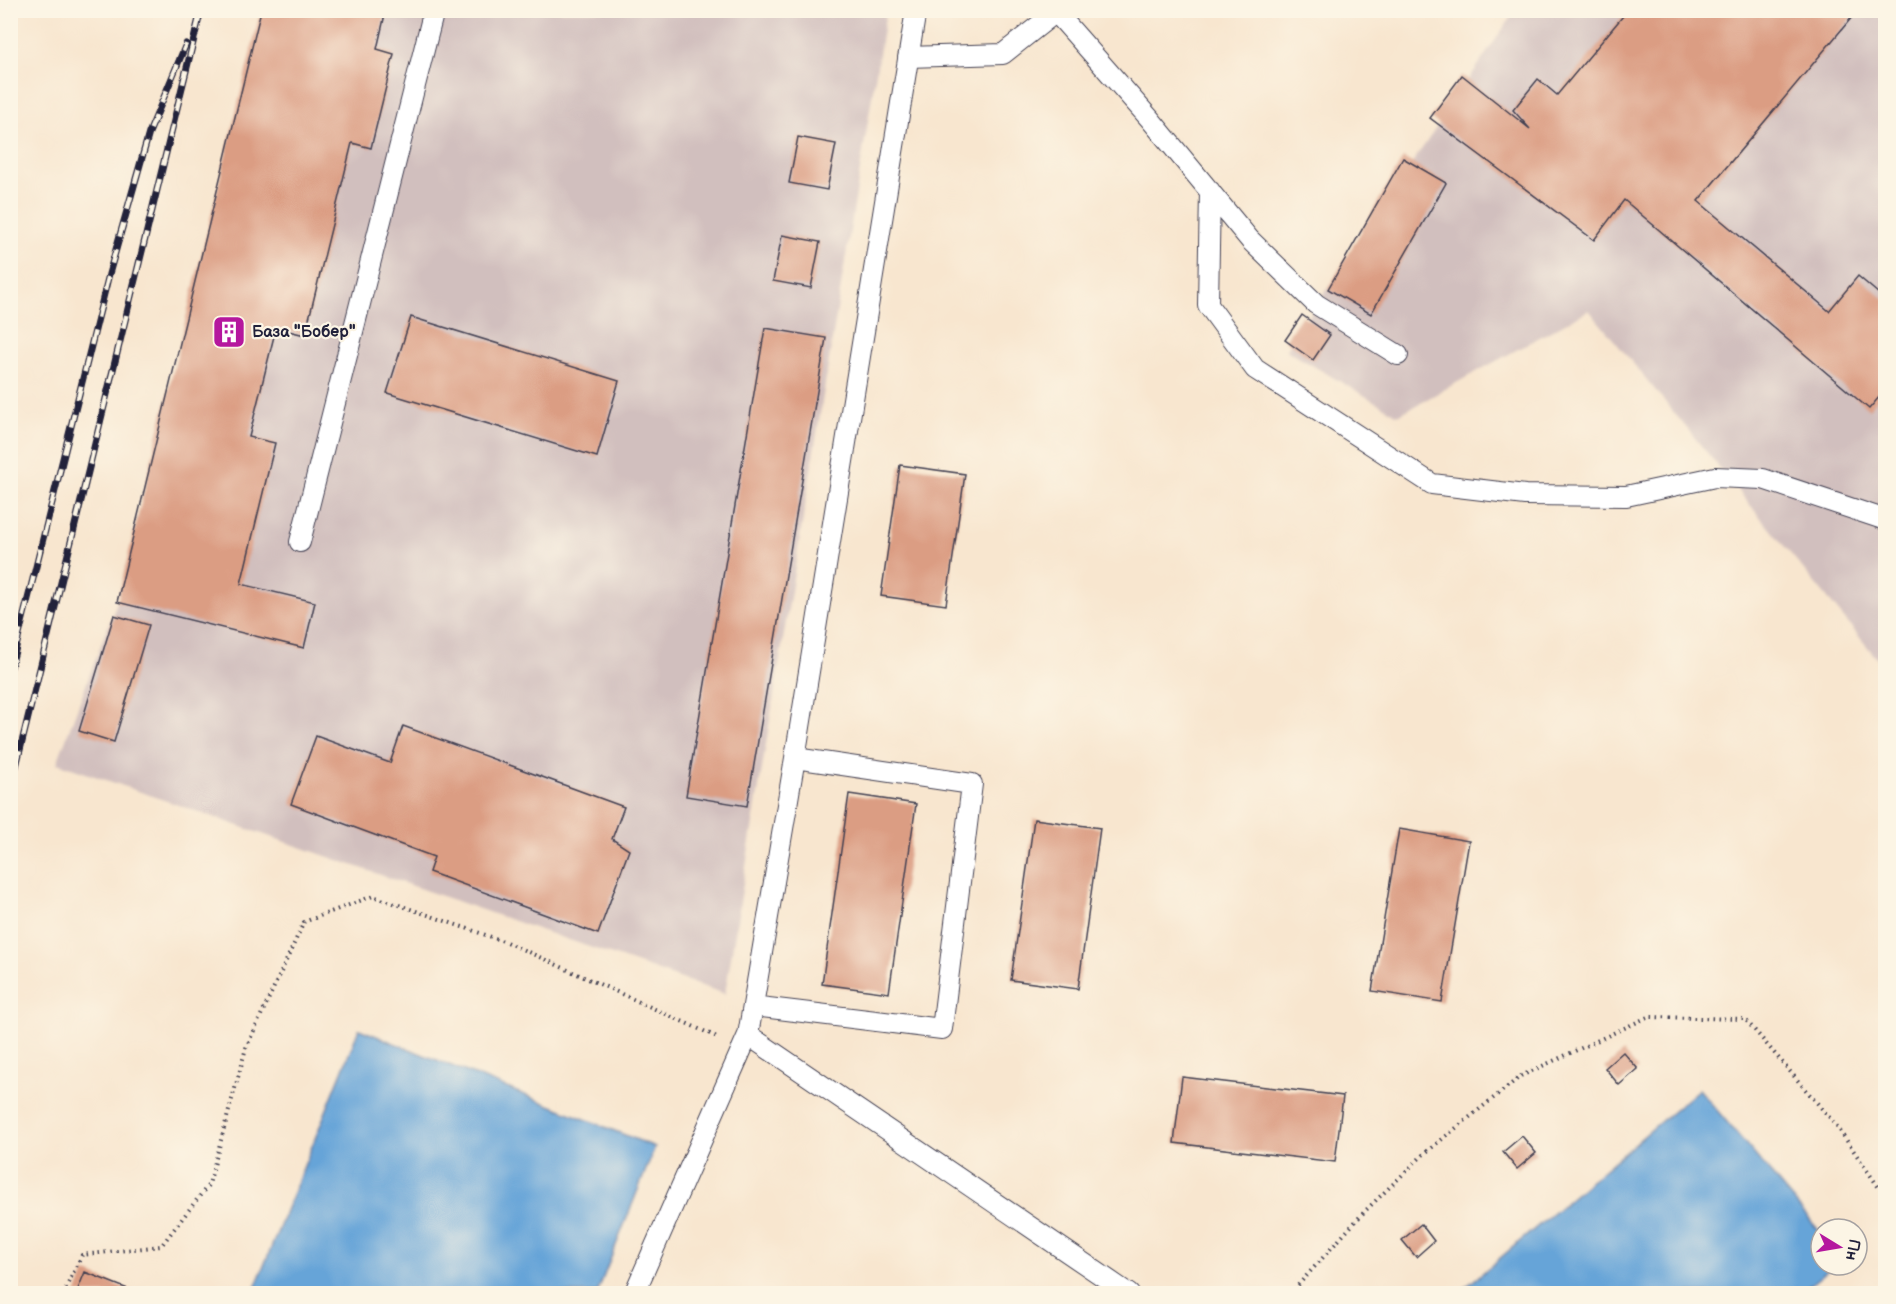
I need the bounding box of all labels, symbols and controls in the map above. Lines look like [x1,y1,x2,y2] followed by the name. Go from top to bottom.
[211,314,247,350] building icon: База "Бобер"
[252,323,356,342] place label: База "Бобер"
[1809,1217,1869,1277] north arrow
[1841,1237,1864,1262] text: Пн

